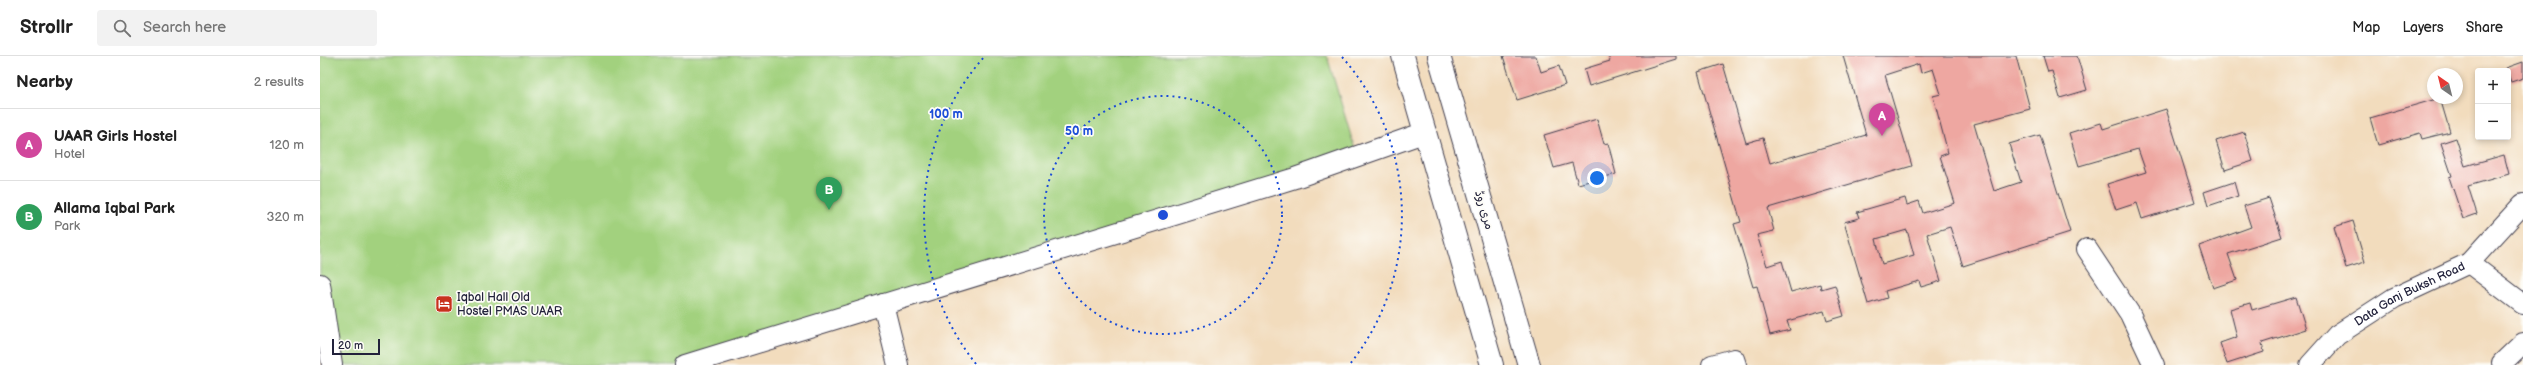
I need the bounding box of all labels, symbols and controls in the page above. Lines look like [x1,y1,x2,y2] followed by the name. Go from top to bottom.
[97,10,377,46] search box
[20,16,73,39] text: Strollr
[111,17,133,39] icon: search
[143,18,226,37] text: Search here
[2352,19,2380,36] text: Map
[2402,19,2444,36] text: Layers
[2466,19,2503,36] text: Share
[2427,68,2463,104] north arrow
[2475,68,2511,140] map controls
[2475,68,2511,104] button: +
[16,72,73,92] text: Nearby
[254,74,304,90] text: 2 results
[1869,103,1895,136] pin: A
[2475,104,2511,140] button: −
[929,107,963,122] text: 100 m
[1065,124,1093,139] text: 50 m
[54,127,177,146] text: UAAR Girls Hostel
[25,137,33,153] text: A
[269,137,304,153] text: 120 m
[54,146,85,162] text: Hotel
[1587,168,1607,188] your location
[816,177,842,210] pin: B
[1471,189,1497,231] street label: مری روڈ
[54,199,175,218] text: Allama Iqbal Park
[1156,208,1170,222] centre of rings
[24,209,34,225] text: B
[266,209,304,225] text: 320 m
[54,218,80,234] text: Park
[2351,258,2467,329] street label: Data Ganj Buksh Road
[457,290,563,319] place label: Iqbal Hall Old Hostel PMAS UAAR
[434,294,454,314] hotel icon: Iqbal Hall Old Hostel PMAS UAAR
[332,337,380,356] scale bar
[338,339,363,352] text: 20 m

